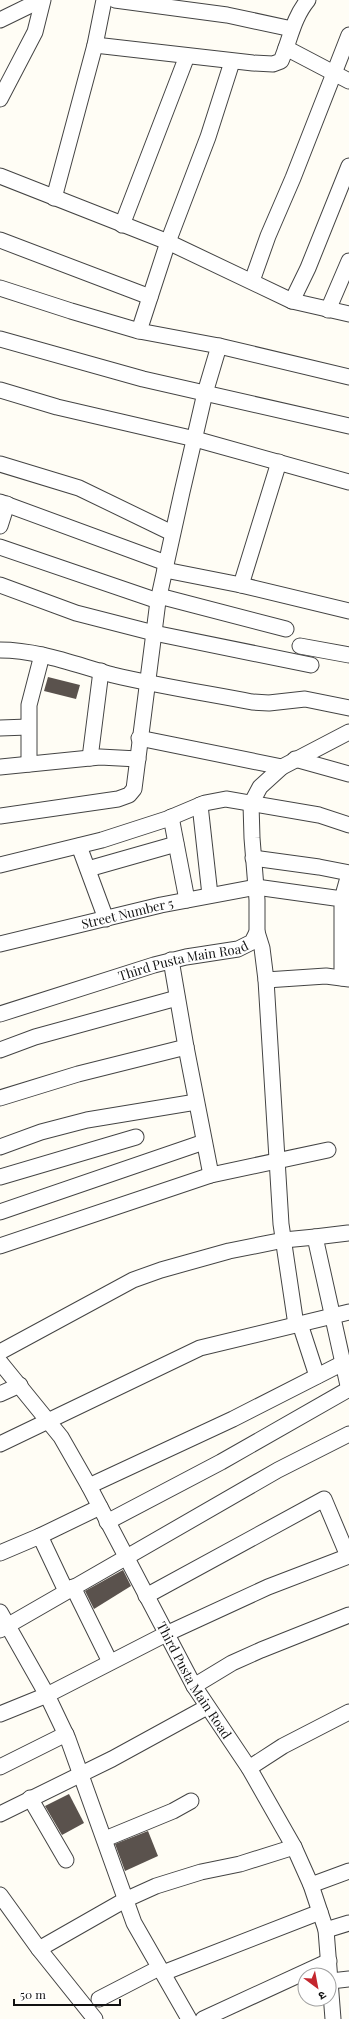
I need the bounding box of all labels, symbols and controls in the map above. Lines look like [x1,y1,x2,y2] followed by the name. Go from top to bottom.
[79,894,175,932] street label: Street Number 5
[116,936,251,984] street label: Third Pusta Main Road
[154,1618,236,1742] street label: Third Pusta Main Road
[297,1967,337,2007] north arrow
[14,1981,120,2007] scale bar
[20,1986,46,2002] text: 50 m
[315,1988,329,2004] text: उ

